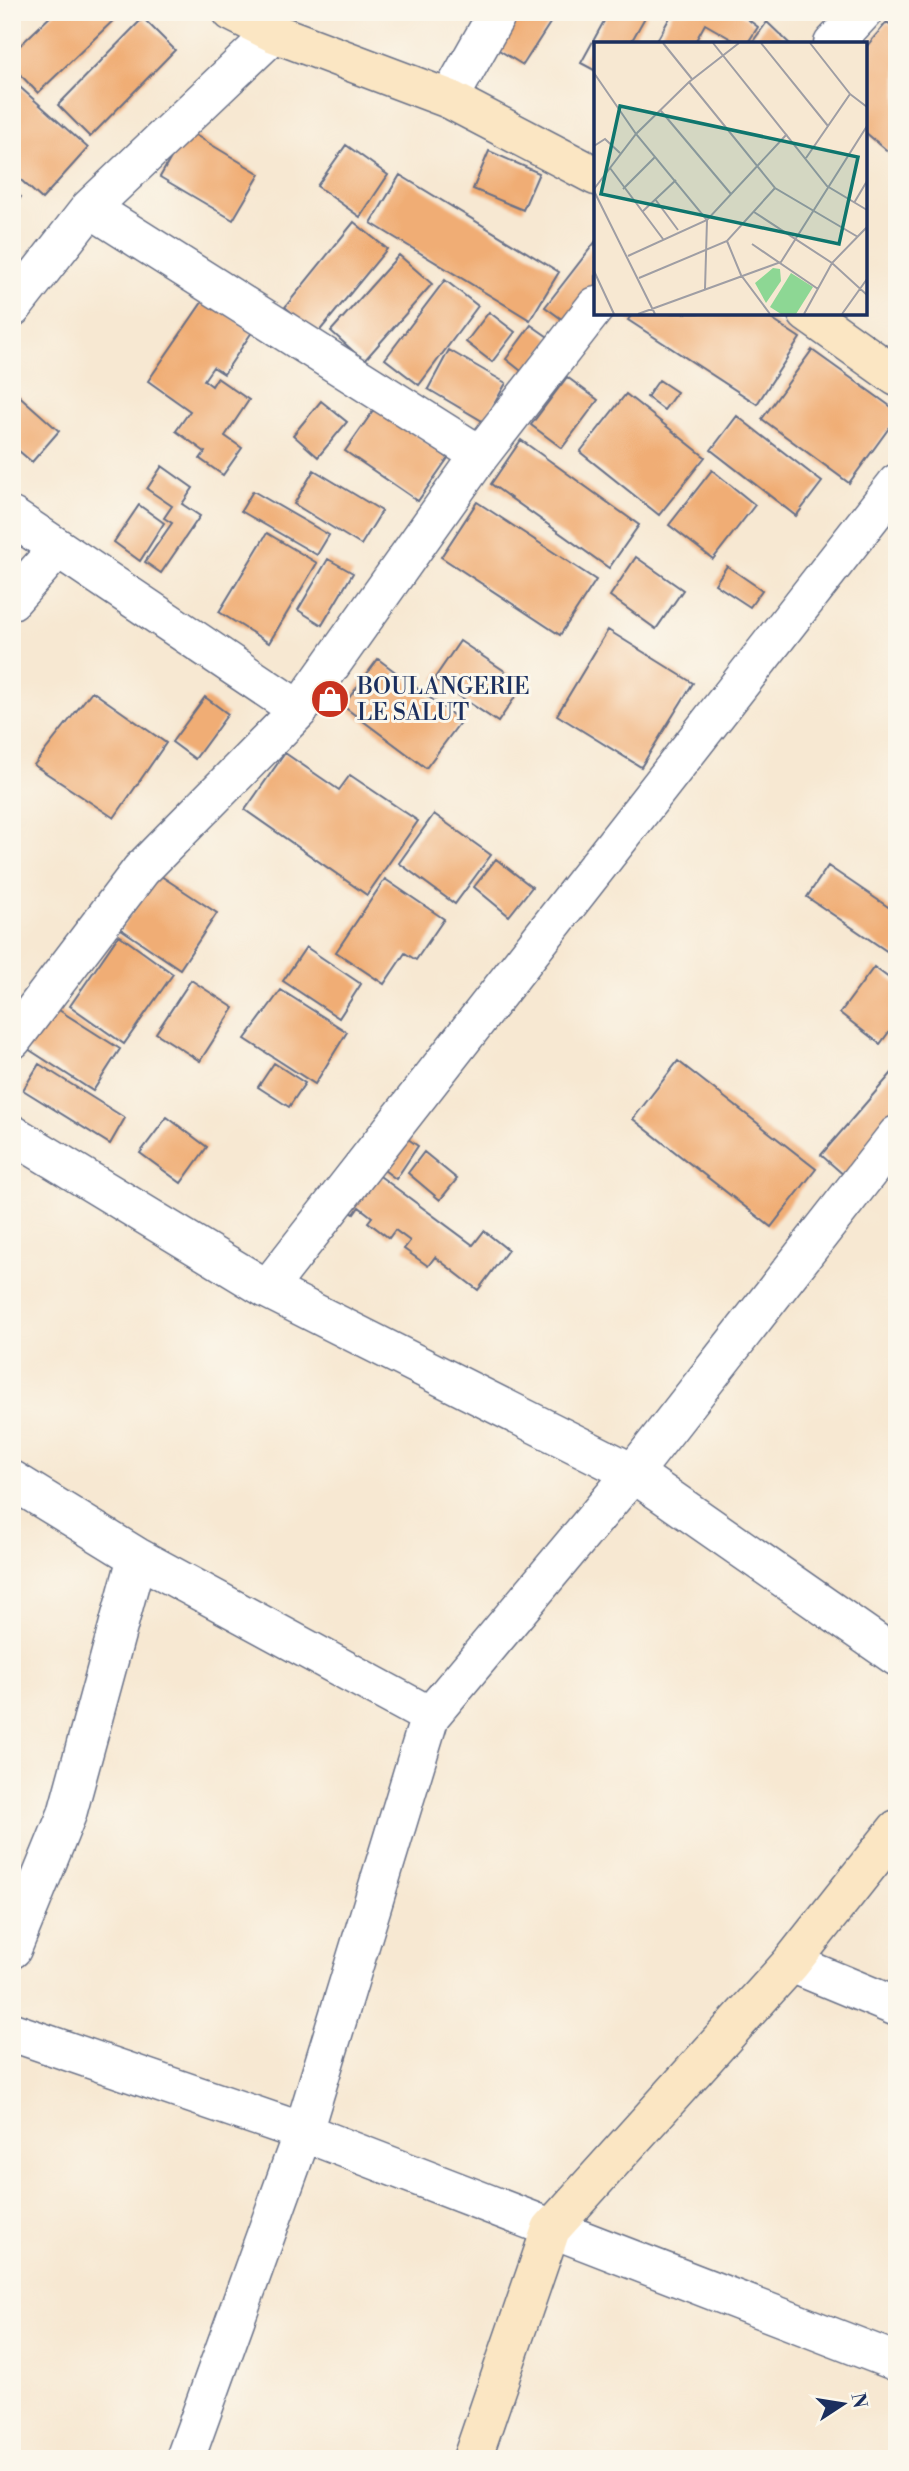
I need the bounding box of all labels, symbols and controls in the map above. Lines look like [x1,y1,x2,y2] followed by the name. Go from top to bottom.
[594,42,867,315] inset map
[356,673,530,727] place label: BOULANGERIE LE SALUT
[309,678,351,720] shop icon: BOULANGERIE LE SALUT
[808,2370,878,2440] north arrow
[845,2391,872,2411] text: N

